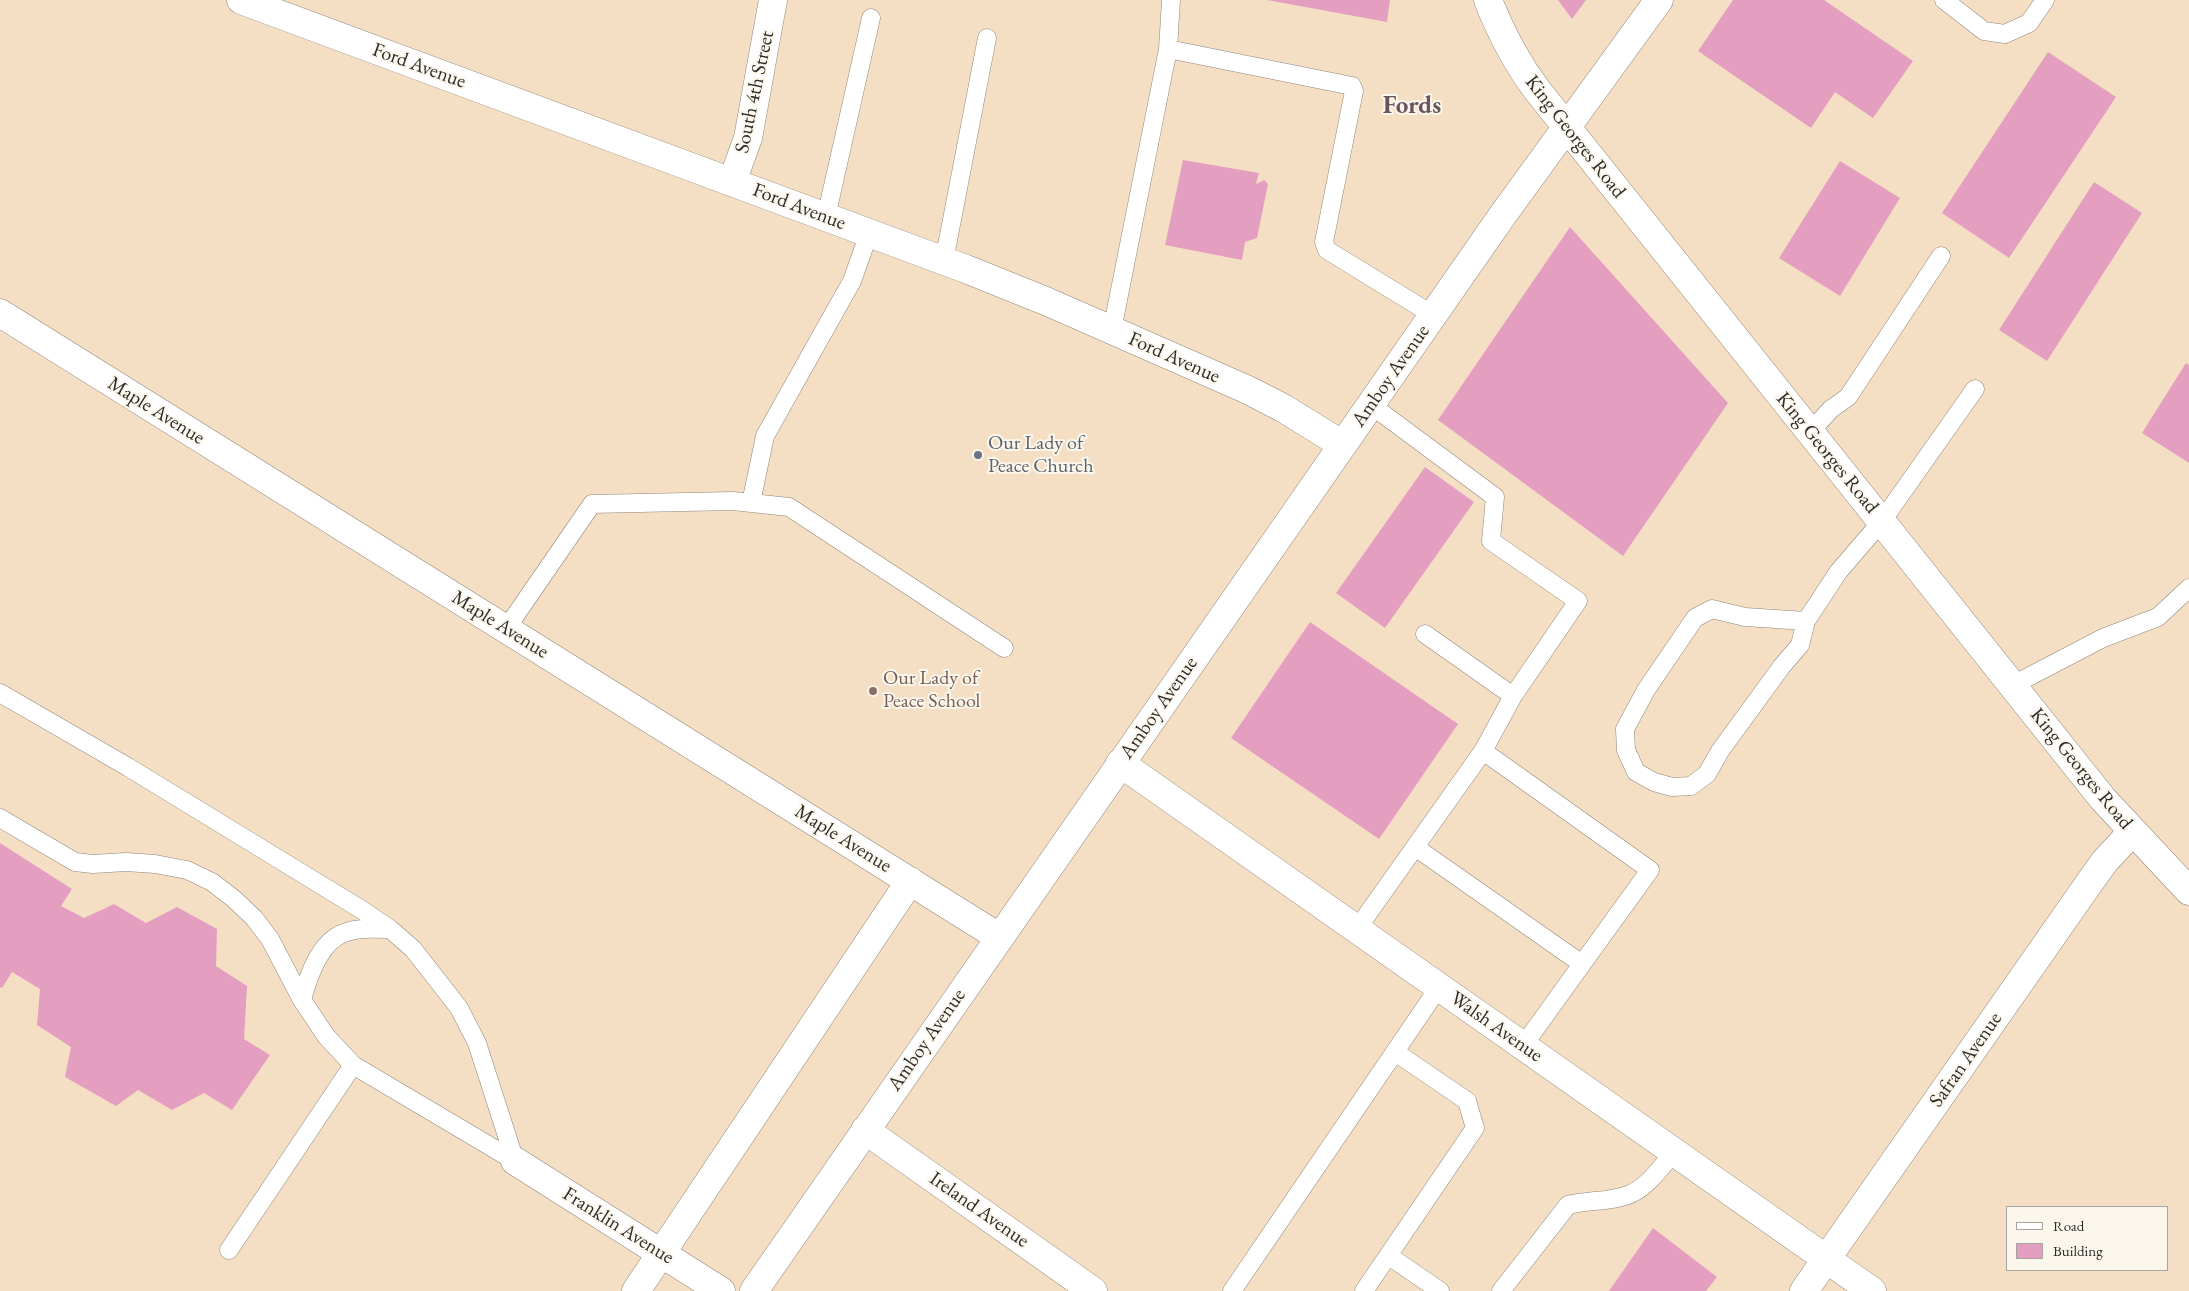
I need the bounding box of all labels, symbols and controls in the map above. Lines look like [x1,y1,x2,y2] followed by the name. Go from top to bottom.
[730,29,780,155] street label: South 4th Street
[369,38,469,94] street label: Ford Avenue
[1520,71,1630,203] street label: King Georges Road
[1383,91,1441,121] district label: Fords
[749,178,849,236] street label: Ford Avenue
[1347,320,1435,432] street label: Amboy Avenue
[1124,327,1224,389] street label: Ford Avenue
[103,372,209,450] street label: Maple Avenue
[1771,387,1883,519] street label: King Georges Road
[988,432,1094,479] place label: Our Lady of Peace Church
[972,449,984,461] marker: Our Lady of Peace Church
[447,586,553,664] street label: Maple Avenue
[1115,652,1203,764] street label: Amboy Avenue
[883,667,980,714] place label: Our Lady of Peace School
[867,685,879,697] marker: Our Lady of Peace School
[2025,703,2137,835] street label: King Georges Road
[790,800,896,878] street label: Maple Avenue
[883,984,971,1096] street label: Amboy Avenue
[1445,986,1547,1068] street label: Walsh Avenue
[1925,1008,2007,1112] street label: Safran Avenue
[925,1167,1033,1253] street label: Ireland Avenue
[558,1182,678,1270] street label: Franklin Avenue
[2006,1206,2169,1271] legend
[2053,1216,2084,1235] text: Road
[2053,1241,2103,1260] text: Building

